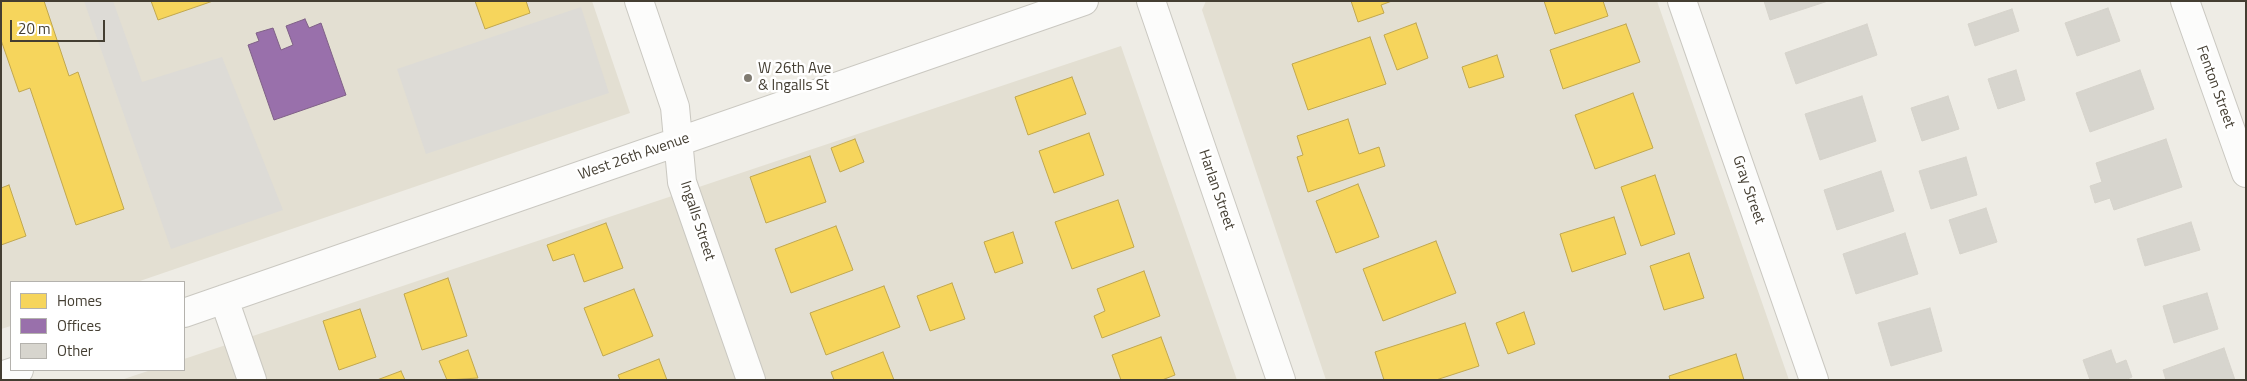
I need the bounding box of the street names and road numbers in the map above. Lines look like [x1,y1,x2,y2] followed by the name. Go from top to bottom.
[2192,43,2238,131] street label: Fenton Street
[576,130,692,184] street label: West 26th Avenue
[1194,147,1238,233] street label: Harlan Street
[1728,153,1768,227] street label: Gray Street
[676,179,718,263] street label: Ingalls Street

